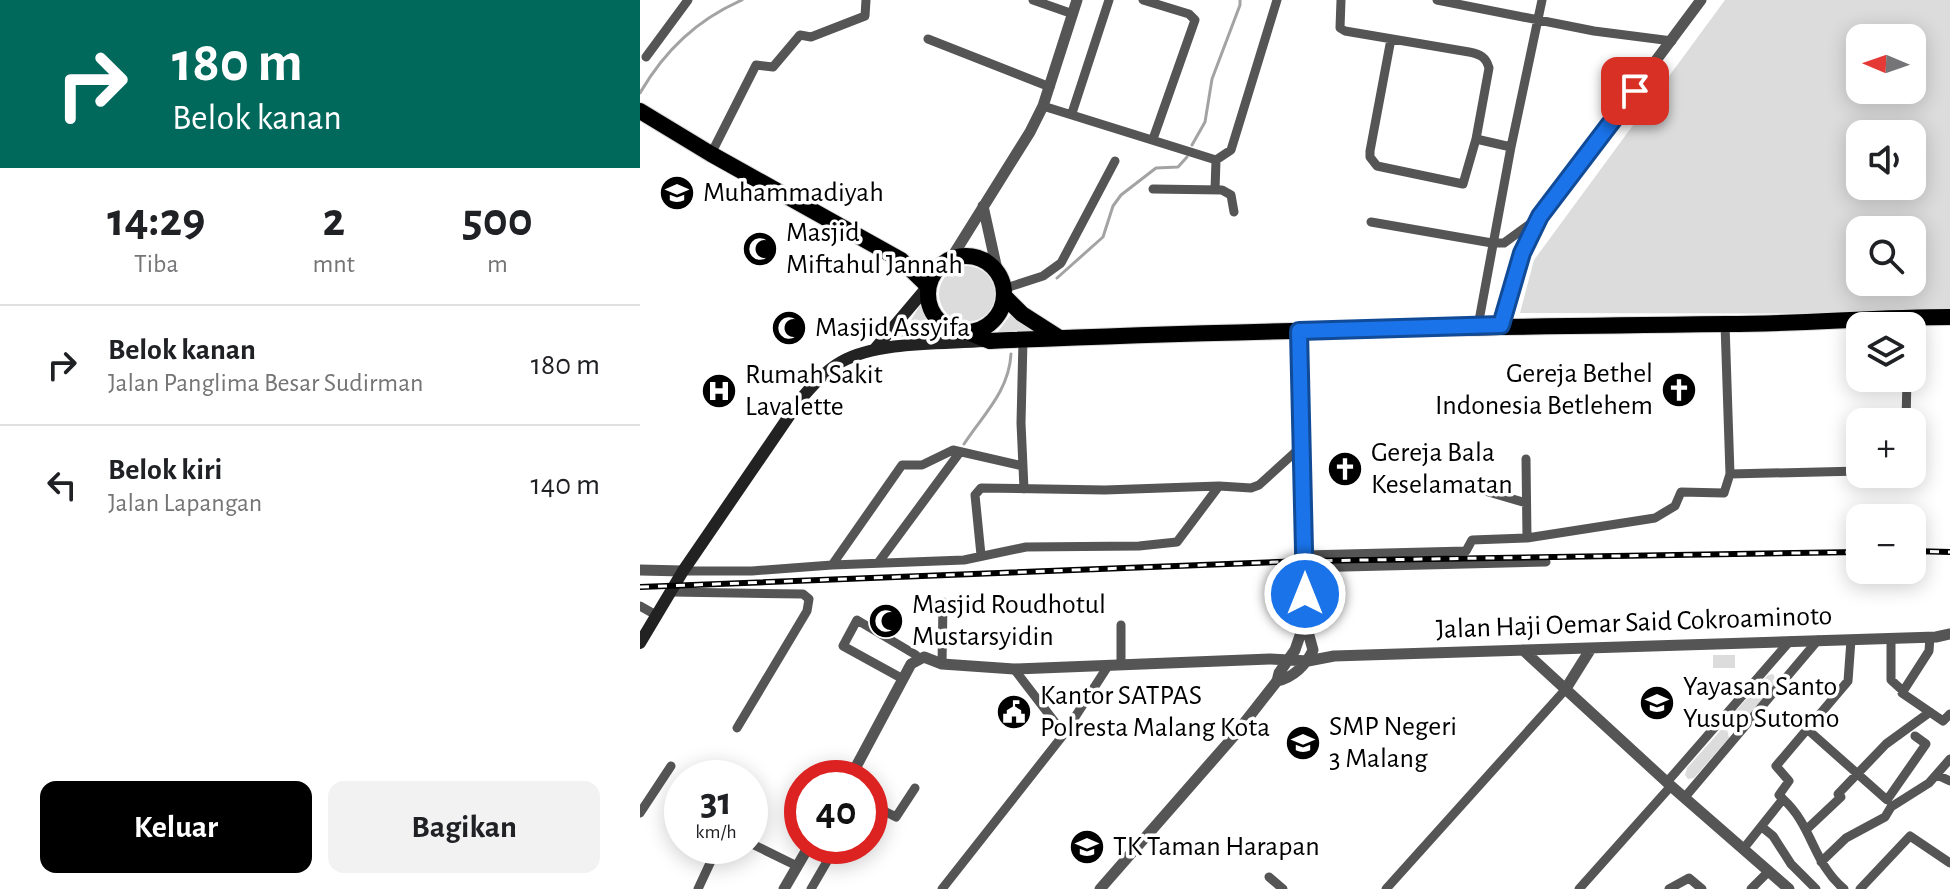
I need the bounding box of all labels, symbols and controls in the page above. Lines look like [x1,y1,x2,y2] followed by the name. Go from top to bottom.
[1846,24,1926,104] north arrow
[1846,24,1926,584] map controls
[40,32,144,136] icon: right
[172,35,303,91] text: 180 m
[1601,57,1669,125] pin
[1613,69,1657,113] icon: arrive
[172,100,342,136] text: Belok kanan
[1846,120,1926,200] button: sound
[658,174,696,212] school or university icon: Muhammadiyah
[703,179,884,207] place label: Muhammadiyah
[107,197,205,245] text: 14:29
[322,197,345,245] text: 2
[462,197,533,245] text: 500
[1846,216,1926,296] button: search
[786,219,963,279] place label: Masjid Miftahul Jannah
[741,230,779,268] mosque icon: Masjid Miftahul Jannah
[134,251,179,277] text: Tiba
[313,251,355,277] text: mnt
[487,251,508,277] text: m
[770,309,808,347] mosque icon: Masjid Assyifa
[1846,312,1926,392] button: layers
[815,314,970,342] place label: Masjid Assyifa
[108,335,256,365] text: Belok kanan
[40,343,84,387] icon: right
[531,350,600,380] text: 180 m
[1435,360,1653,420] place label: Gereja Bethel Indonesia Betlehem
[745,361,883,421] place label: Rumah Sakit Lavalette
[108,370,423,396] text: Jalan Panglima Besar Sudirman
[1660,371,1698,409] church icon: Gereja Bethel Indonesia Betlehem
[700,372,738,410] hospital icon: Rumah Sakit Lavalette
[1846,408,1926,488] button: +
[1371,439,1513,499] place label: Gereja Bala Keselamatan
[1326,450,1364,488] church icon: Gereja Bala Keselamatan
[108,455,222,485] text: Belok kiri
[40,463,84,507] icon: left
[530,470,600,500] text: 140 m
[108,490,262,516] text: Jalan Lapangan
[1846,504,1926,584] button: −
[1263,552,1347,636] position arrow
[912,591,1106,651] place label: Masjid Roudhotul Mustarsyidin
[867,602,905,640] mosque icon: Masjid Roudhotul Mustarsyidin
[1435,602,1833,644] street label: Jalan Haji Oemar Said Cokroaminoto
[1683,673,1839,733] place label: Yayasan Santo Yusup Sutomo
[1040,682,1270,742] place label: Kantor SATPAS Polresta Malang Kota
[1638,684,1676,722] school or university icon: Yayasan Santo Yusup Sutomo
[995,693,1033,731] public building icon: Kantor SATPAS Polresta Malang Kota
[1329,713,1457,773] place label: SMP Negeri 3 Malang
[1284,724,1322,762] school or university icon: SMP Negeri 3 Malang
[784,760,888,864] speed limit sign: 40
[40,781,312,873] button: Keluar
[328,781,600,873] button: Bagikan
[700,782,732,822] text: 31
[695,822,737,842] text: km/h
[1068,828,1106,866] school or university icon: TK Taman Harapan
[1113,833,1320,861] place label: TK Taman Harapan

